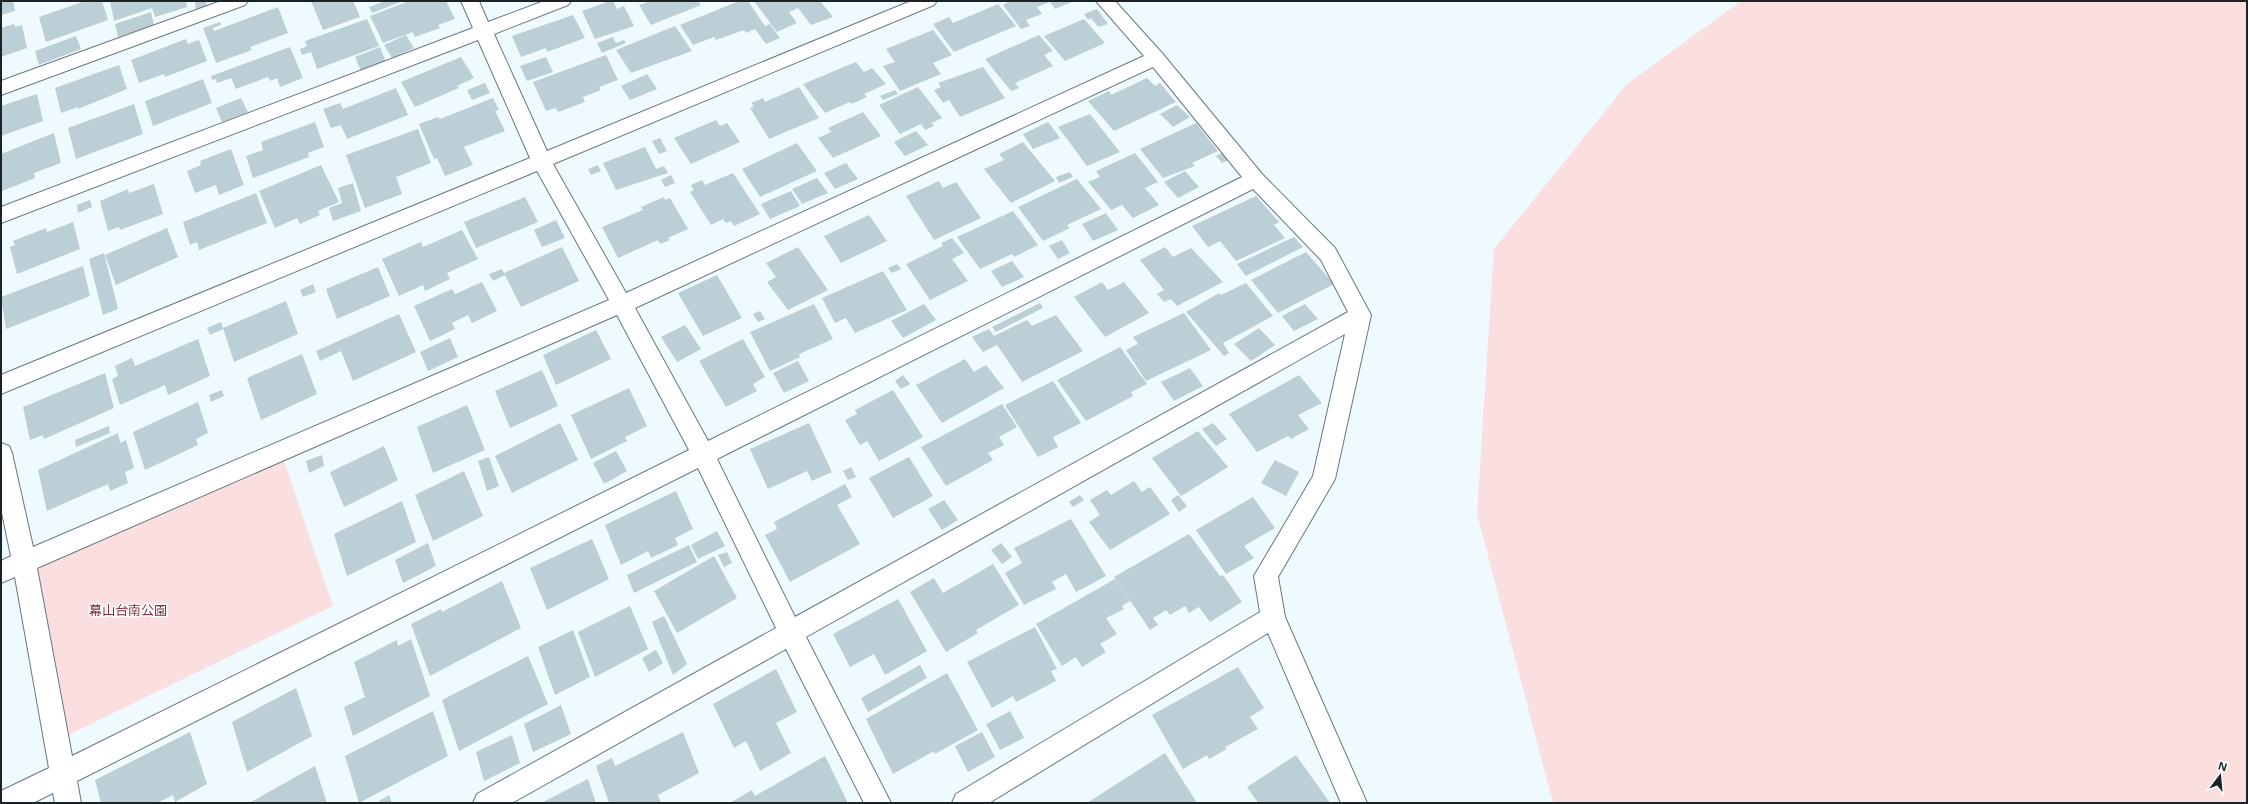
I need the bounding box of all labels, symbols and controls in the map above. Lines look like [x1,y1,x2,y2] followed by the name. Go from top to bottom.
[89,601,167,619] park label: 幕山台南公園
[2200,756,2240,796] north arrow
[2217,757,2229,774] text: N

